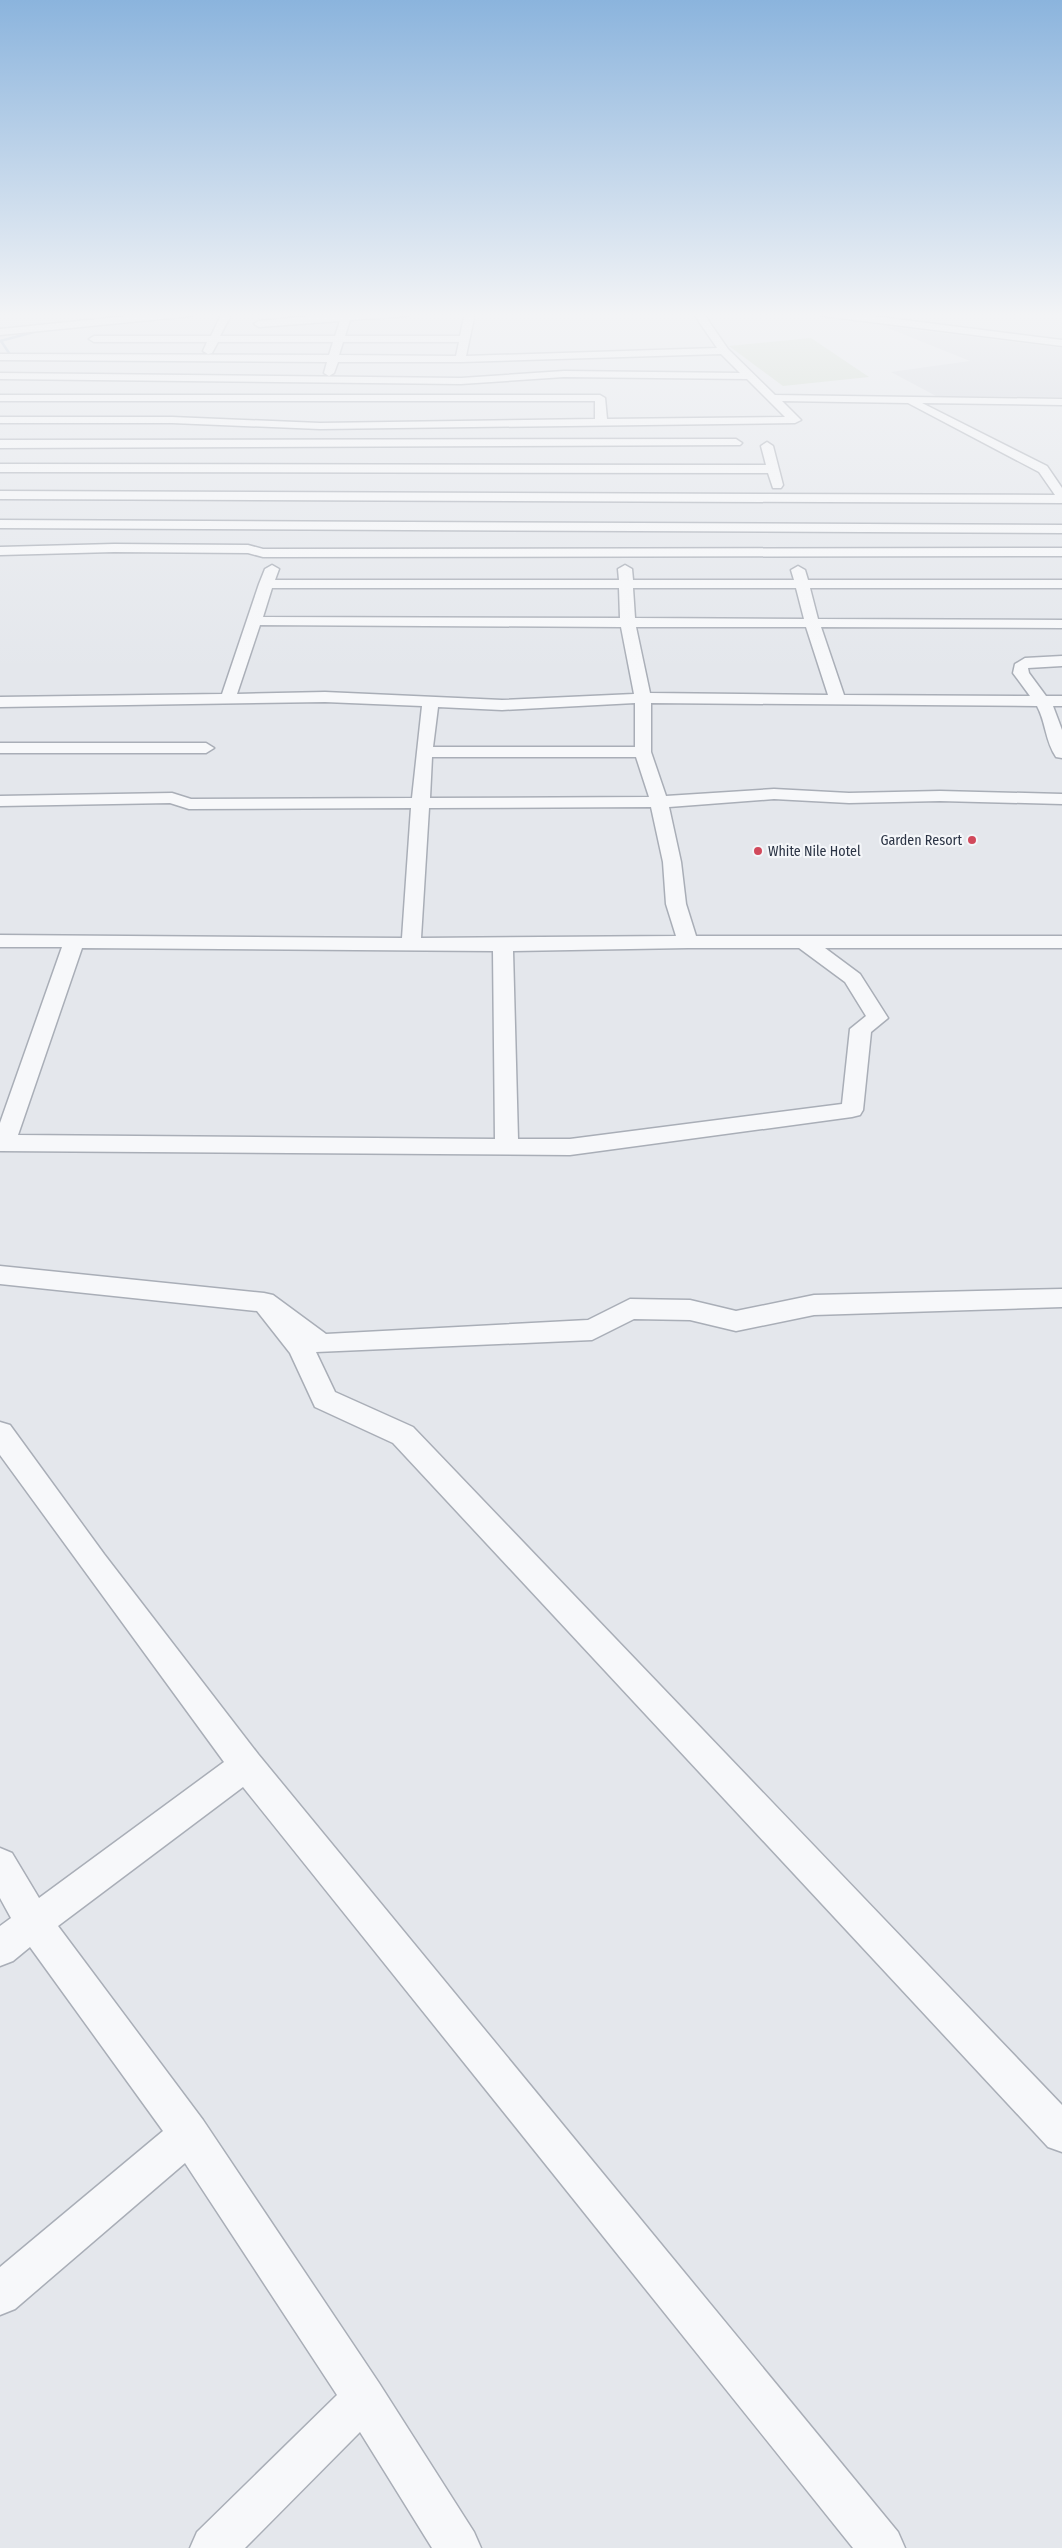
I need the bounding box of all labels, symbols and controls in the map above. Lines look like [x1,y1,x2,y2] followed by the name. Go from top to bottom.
[880,832,962,849] place label: Garden Resort
[966,834,978,846] marker: Garden Resort
[768,843,861,860] place label: White Nile Hotel
[752,845,764,857] marker: White Nile Hotel

